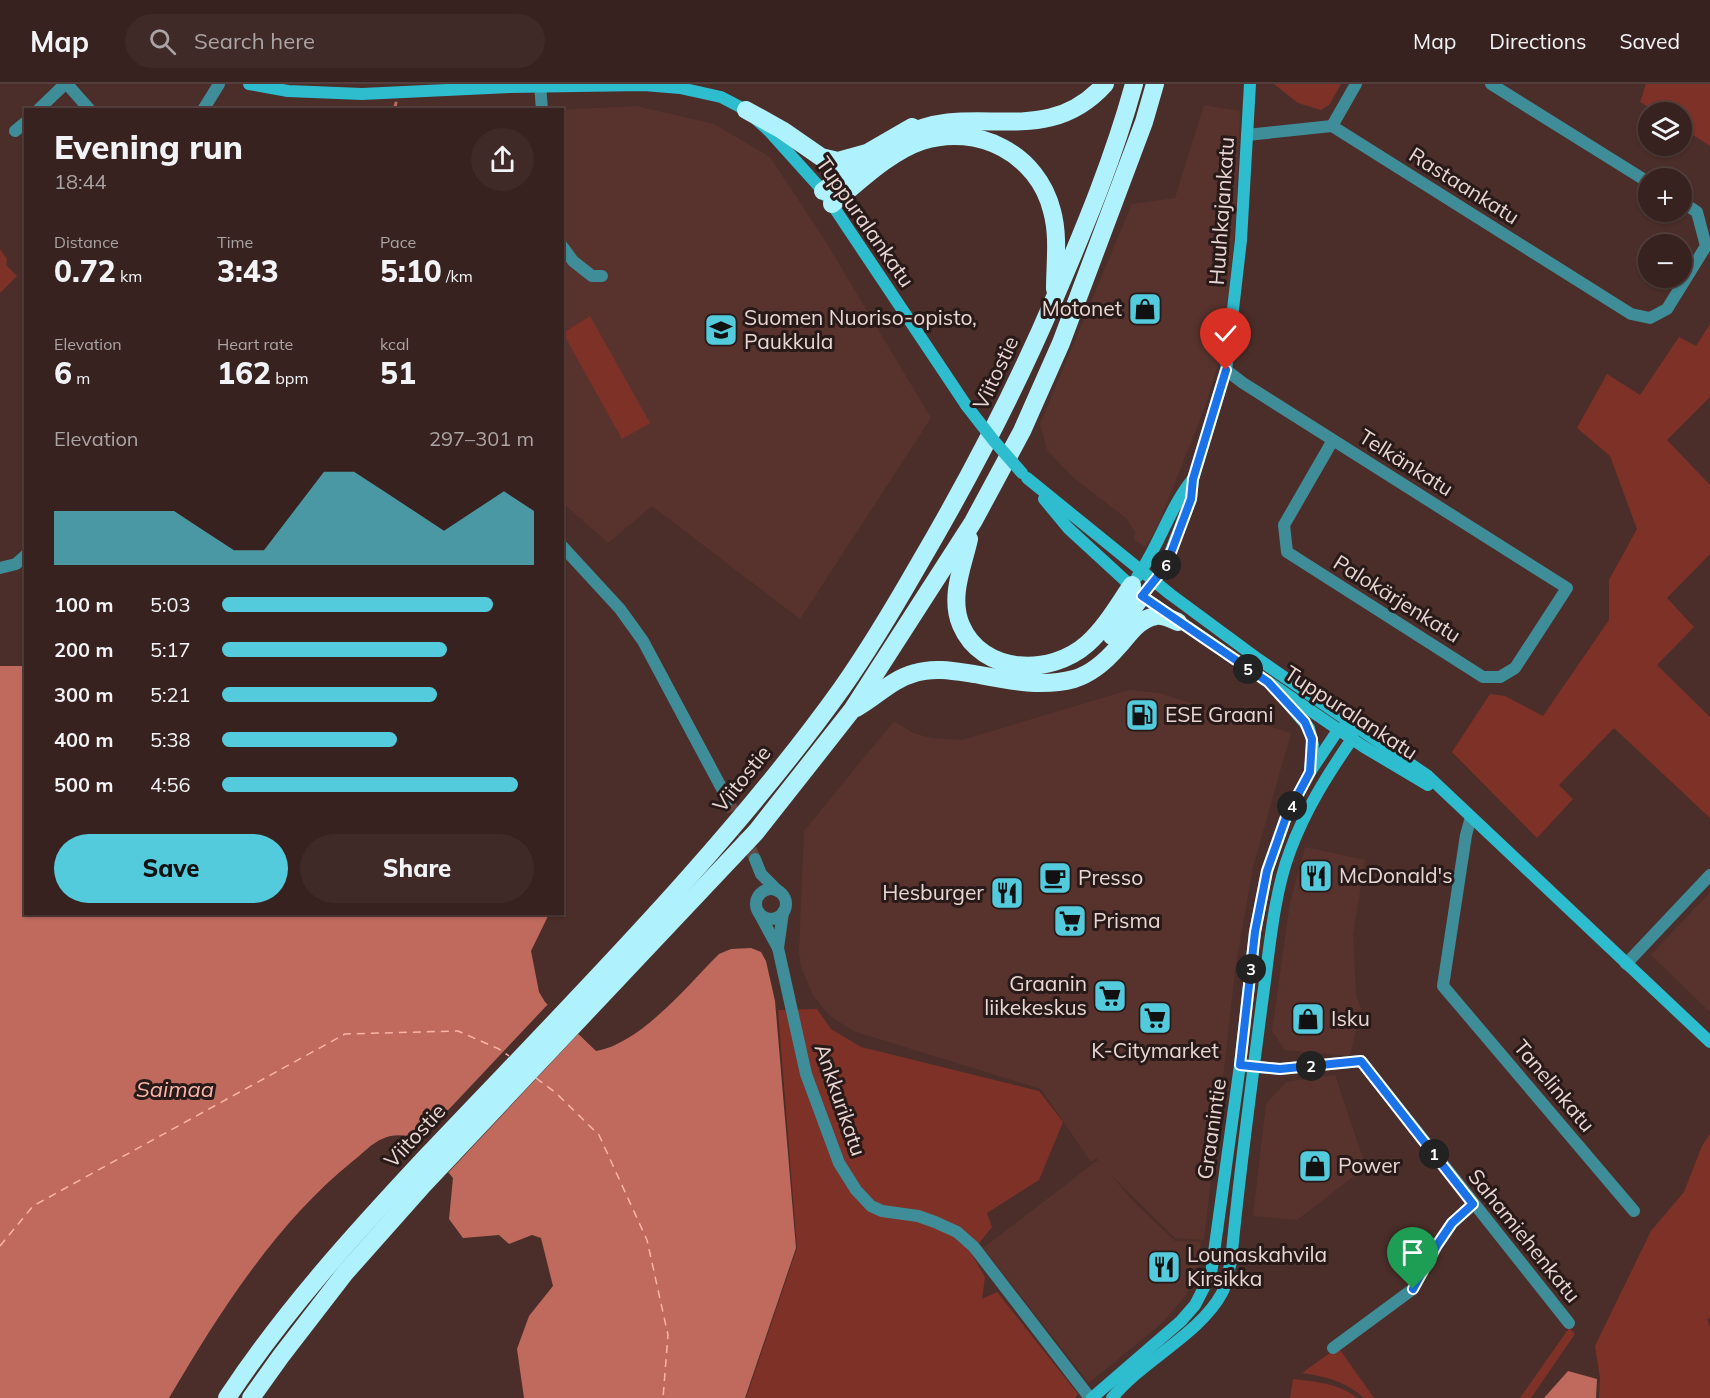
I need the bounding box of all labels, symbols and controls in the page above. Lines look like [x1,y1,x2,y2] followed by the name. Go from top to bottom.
[125,14,545,68] search box
[30,24,89,59] text: Map
[146,25,179,58] icon: search
[194,27,315,55] text: Search here
[1413,28,1456,54] text: Map
[1489,28,1586,54] text: Directions
[1619,28,1680,54] text: Saved
[1638,102,1692,288] map controls
[1638,102,1692,156] button: layers
[54,126,243,167] text: Evening run
[471,128,534,191] button: share
[1203,136,1239,286] street label: Huuhkajankatu
[1405,141,1524,229] street label: Rastaankatu
[811,151,920,292] street label: Tuppuralankatu
[1638,168,1692,222] button: +
[54,169,107,194] text: 18:44
[54,232,119,252] text: Distance
[217,232,253,252] text: Time
[380,232,416,252] text: Pace
[1638,234,1692,288] button: −
[54,252,116,290] text: 0.72
[217,252,279,290] text: 3:43
[380,252,442,290] text: 5:10
[116,266,142,286] text: km
[442,266,473,286] text: /km
[1127,291,1163,327] shop icon: Motonet
[1042,295,1122,321] place label: Motonet
[744,304,977,354] place label: Suomen Nuoriso-opisto, Paukkula
[1200,308,1251,370] pin
[703,312,739,348] school or university icon: Suomen Nuoriso-opisto, Paukkula
[1209,317,1242,350] icon: check
[967,332,1023,413] street label: Viitostie
[54,334,122,354] text: Elevation
[217,334,293,354] text: Heart rate
[380,334,409,354] text: kcal
[54,354,72,392] text: 6
[217,354,271,392] text: 162
[380,354,416,392] text: 51
[72,368,90,388] text: m
[271,368,308,388] text: bpm
[1355,423,1458,501] street label: Telkänkatu
[54,426,139,451] text: Elevation
[429,426,534,451] text: 297–301 m
[1329,549,1466,648] street label: Palokärjenkatu
[1151,550,1181,580] pin: 6
[1161,555,1171,575] text: 6
[54,592,113,617] text: 100 m
[150,592,191,617] text: 5:03
[54,637,113,662] text: 200 m
[150,637,191,662] text: 5:17
[1233,654,1263,684] pin: 5
[1243,659,1253,679] text: 5
[1280,659,1423,765] street label: Tuppuralankatu
[54,682,113,707] text: 300 m
[150,682,191,707] text: 5:21
[1124,697,1160,733] fuel station icon: ESE Graani
[1165,701,1273,727] place label: ESE Graani
[54,727,113,752] text: 400 m
[150,727,191,752] text: 5:38
[707,740,776,817] street label: Viitostie
[54,772,113,797] text: 500 m
[150,772,191,797] text: 4:56
[1277,791,1307,821] pin: 4
[1287,796,1297,816] text: 4
[54,834,288,903] button: Save
[300,834,534,903] button: Share
[1298,858,1334,894] restaurant icon: McDonald's
[1037,860,1073,896] cafe icon: Presso
[1339,862,1453,888] place label: McDonald's
[1078,864,1143,890] place label: Presso
[989,875,1025,911] restaurant icon: Hesburger
[882,879,984,905] place label: Hesburger
[1052,903,1088,939] supermarket icon: Prisma
[1093,907,1161,933] place label: Prisma
[1236,954,1266,984] pin: 3
[1246,959,1256,979] text: 3
[984,970,1087,1020] place label: Graanin liikekeskus
[1092,978,1128,1014] supermarket icon: Graanin liikekeskus
[1137,1000,1173,1036] supermarket icon: K-Citymarket
[1290,1001,1326,1037] shop icon: Isku
[1331,1005,1370,1031] place label: Isku
[1509,1034,1601,1137] street label: Tanelinkatu
[1091,1037,1219,1063] place label: K-Citymarket
[810,1040,872,1159] street label: Ankkurikatu
[1296,1051,1326,1081] pin: 2
[1306,1056,1316,1076] text: 2
[136,1075,214,1103] water label: Saimaa
[1191,1077,1231,1181] street label: Graanintie
[378,1098,450,1173] street label: Viitostie
[1419,1139,1449,1169] pin: 1
[1429,1144,1439,1164] text: 1
[1297,1148,1333,1184] shop icon: Power
[1338,1152,1401,1178] place label: Power
[1463,1163,1587,1307] street label: Sahamiehenkatu
[1387,1227,1438,1289] pin
[1396,1236,1429,1269] icon: arrive
[1187,1241,1327,1291] place label: Lounaskahvila Kirsikka
[1146,1249,1182,1285] restaurant icon: Lounaskahvila Kirsikka

